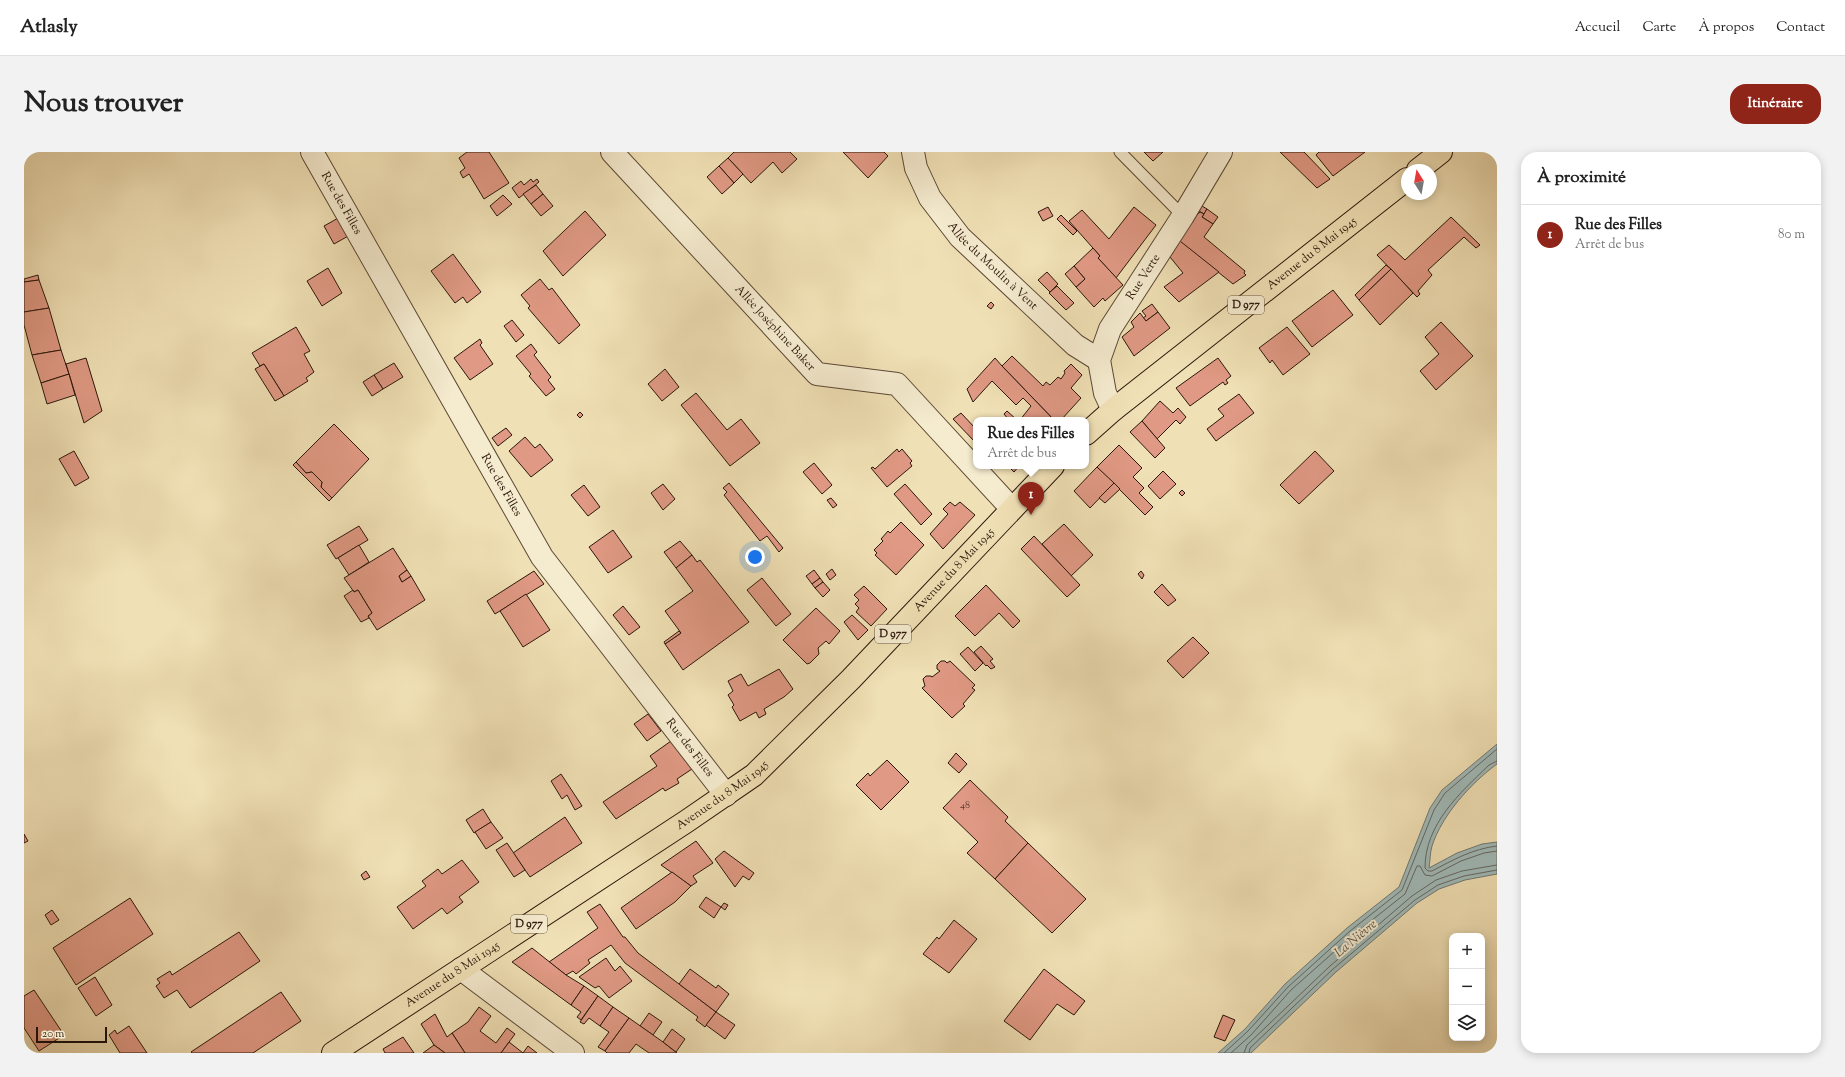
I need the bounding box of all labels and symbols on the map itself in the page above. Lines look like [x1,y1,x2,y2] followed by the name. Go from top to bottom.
[1401,164,1437,200] north arrow
[316,169,366,238] street label: Rue des Filles
[1263,213,1361,295] street label: Avenue du 8 Mai 1945
[943,218,1042,314] street label: Allée du Moulin à Vent
[1122,250,1165,304] street label: Rue Verte
[730,281,820,376] street label: Allée Joséphine Baker
[1228,296,1264,314] road number: D 977
[476,450,526,520] street label: Rue des Filles
[1018,482,1044,515] pin: 1
[910,524,999,616] street label: Avenue du 8 Mai 1945
[745,547,765,567] your location
[875,625,911,643] road number: D 977
[661,715,718,781] street label: Rue des Filles
[673,756,773,835] street label: Avenue du 8 Mai 1945
[960,798,970,813] house number: 48
[511,915,547,933] road number: D 977
[1331,916,1381,962] water label: La Nièvre
[402,937,504,1012] street label: Avenue du 8 Mai 1945
[36,1025,107,1044] scale bar

